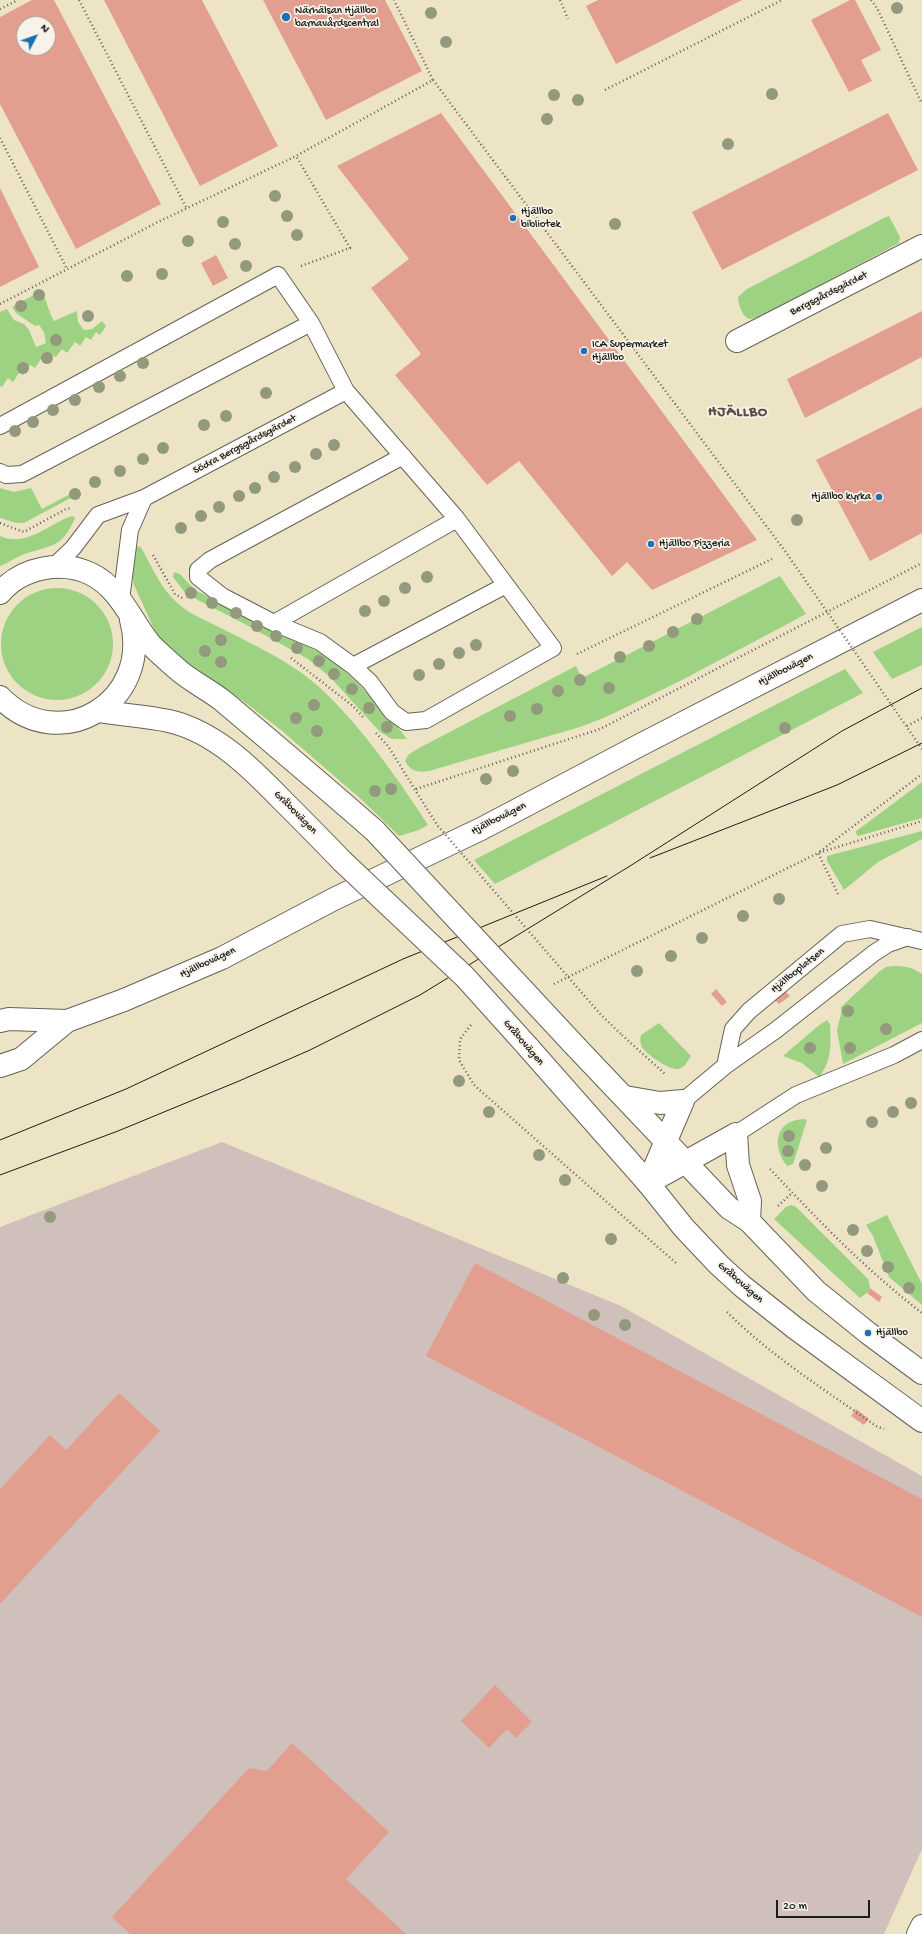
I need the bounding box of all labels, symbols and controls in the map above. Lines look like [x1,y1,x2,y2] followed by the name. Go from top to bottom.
[295,4,379,30] place label: Närhälsan Hjällbo barnavårdscentral
[280,11,292,23] marker: Närhälsan Hjällbo barnavårdscentral
[16,16,56,56] north arrow
[37,22,51,35] text: N
[521,205,561,231] place label: Hjällbo bibliotek
[508,213,518,223] marker: Hjällbo bibliotek
[788,269,870,319] street label: Bergsgårdsgärdet
[592,338,668,364] place label: ICA Supermarket Hjällbo
[579,346,589,356] marker: ICA Supermarket Hjällbo
[708,404,768,422] district label: HJÄLLBO
[191,412,299,478] street label: Södra Bergsgårdsgärdet
[811,490,871,504] place label: Hjällbo kyrka
[874,492,884,502] marker: Hjällbo kyrka
[659,537,730,551] place label: Hjällbo Pizzeria
[646,539,656,549] marker: Hjällbo Pizzeria
[756,650,816,690] street label: Hjällbovägen
[270,788,320,838] street label: Gråbovägen
[469,799,529,839] street label: Hjällbovägen
[178,944,238,982] street label: Hjällbovägen
[768,945,828,997] street label: Hjällboplatsen
[499,1017,547,1069] street label: Gråbovägen
[714,1259,766,1307] street label: Gråbovägen
[876,1326,908,1340] place label: Hjällbo
[863,1328,873,1338] marker: Hjällbo
[778,1892,872,1918] scale bar
[783,1900,807,1914] text: 20 m

